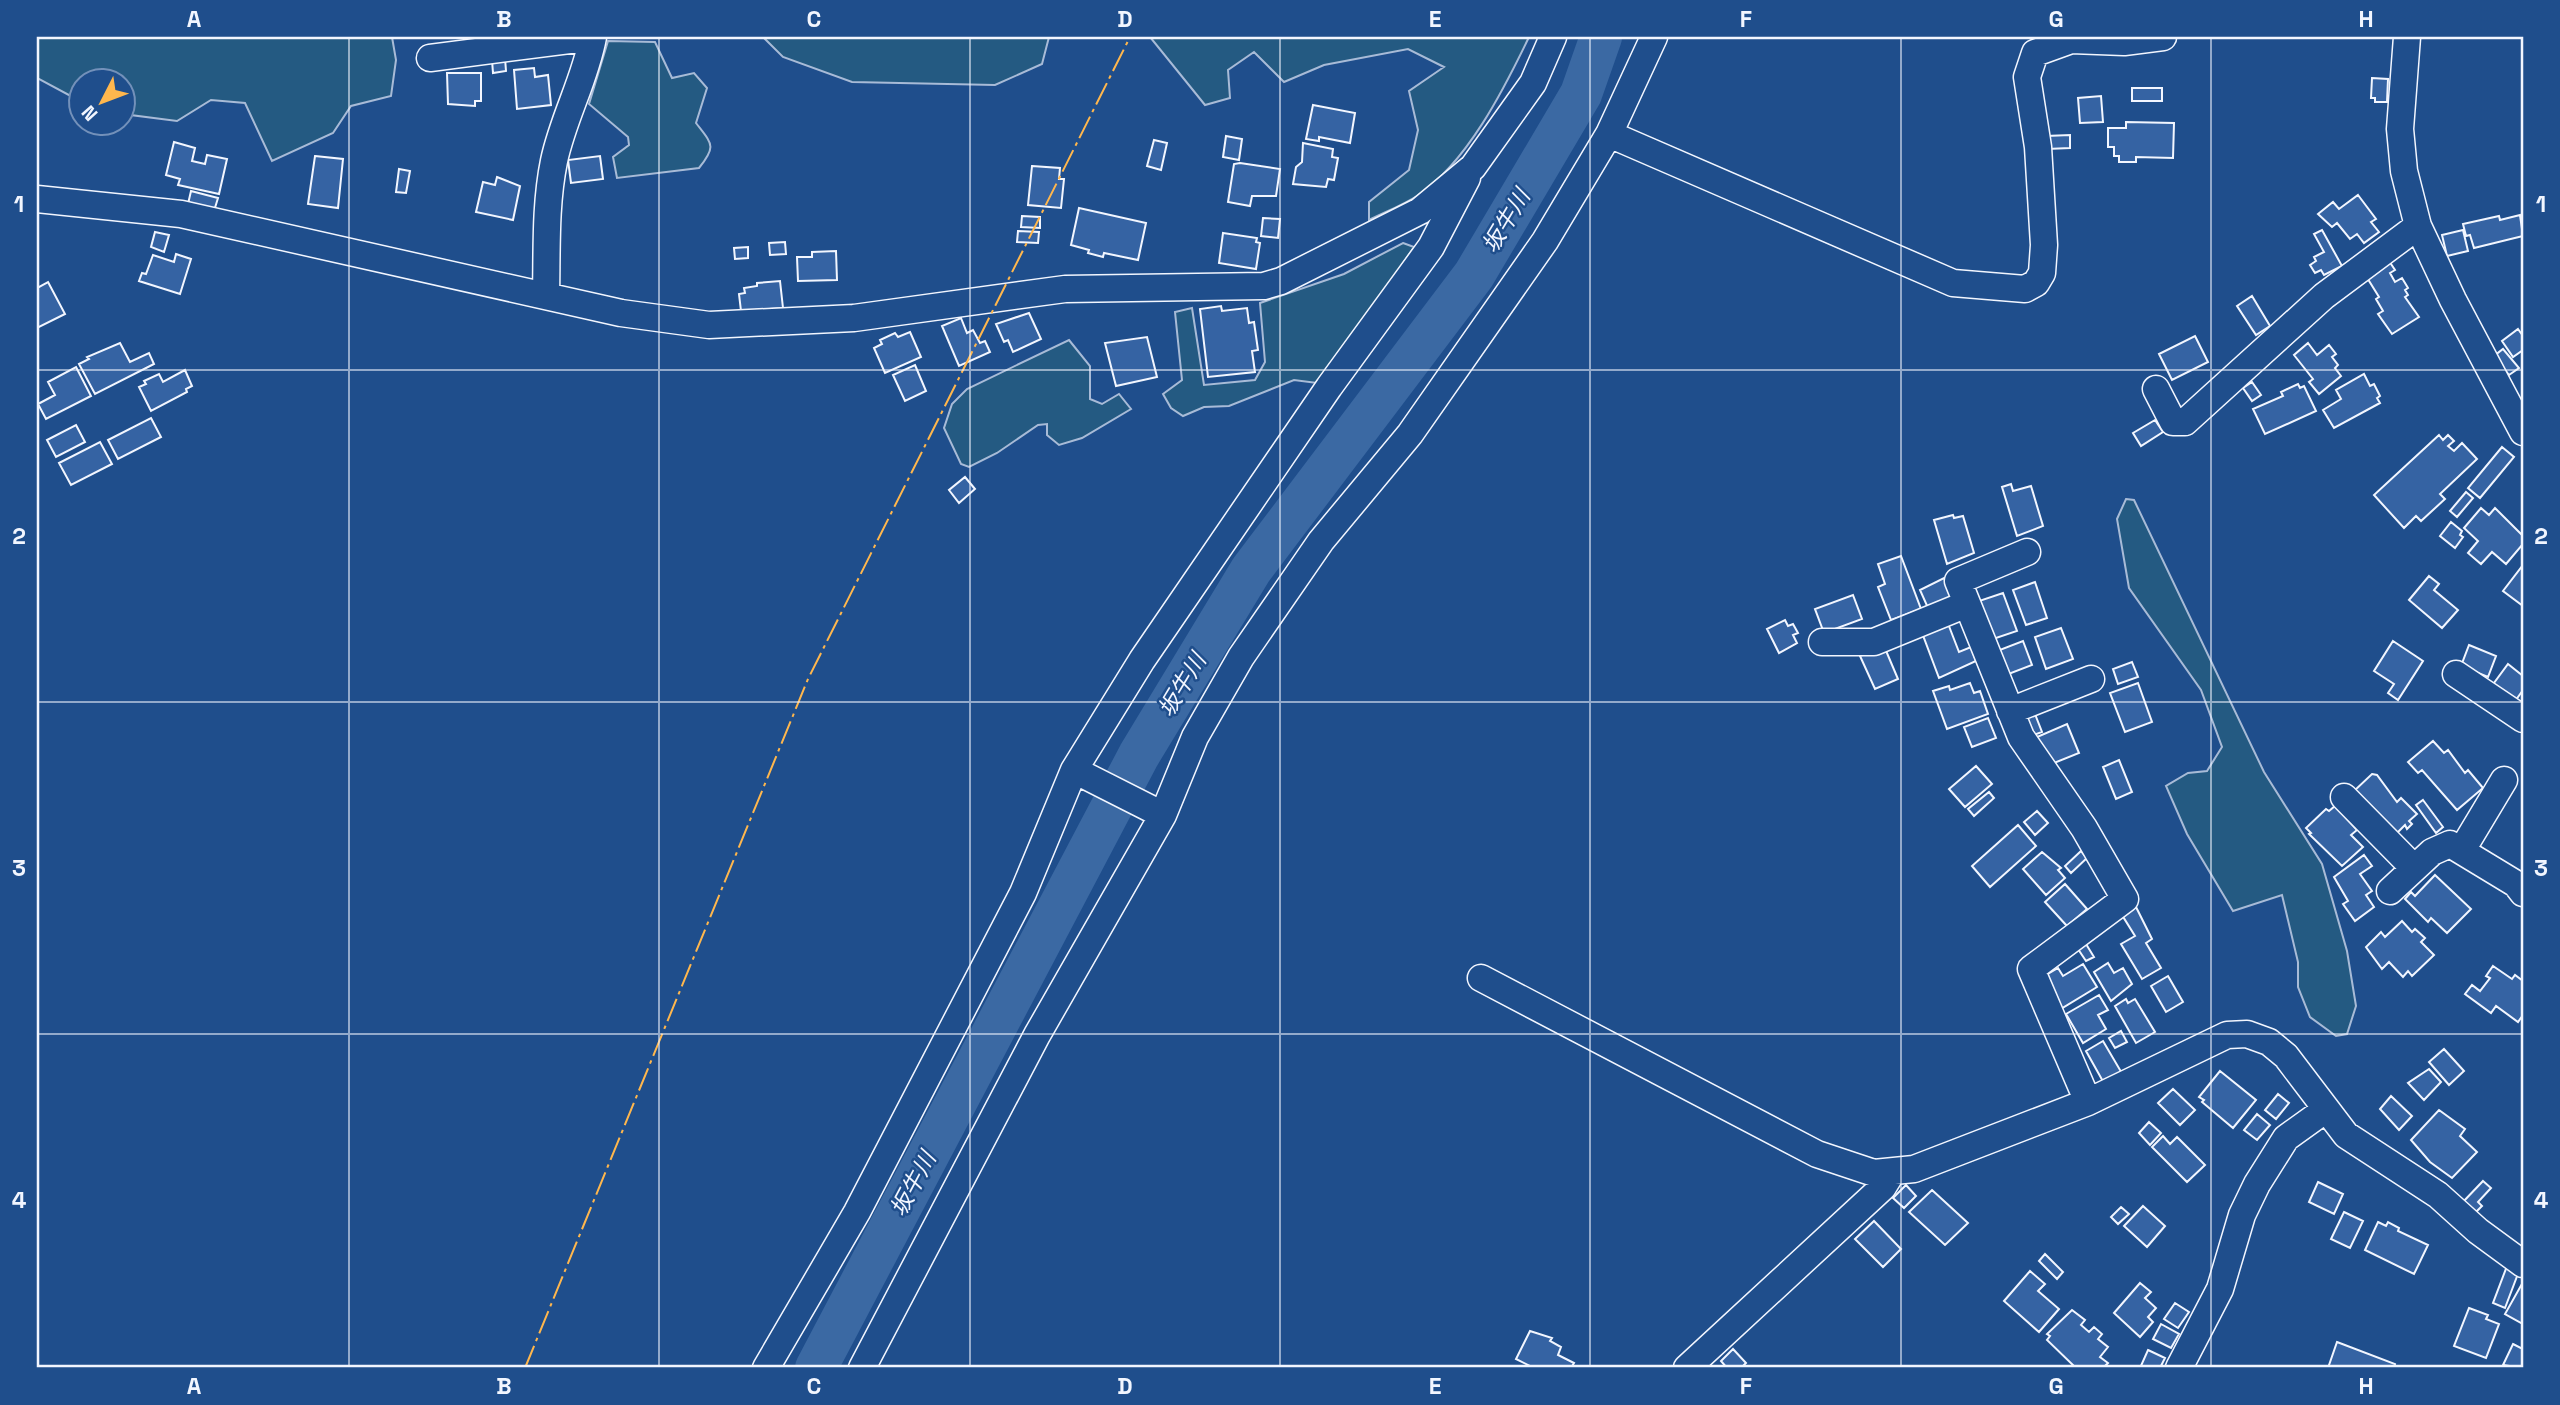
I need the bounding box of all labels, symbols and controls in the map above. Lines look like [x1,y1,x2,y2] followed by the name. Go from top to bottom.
[187,4,202,34] text: A
[496,4,512,34] text: B
[807,4,821,34] text: C
[1117,4,1133,34] text: D
[1429,4,1441,34] text: E
[1740,4,1752,34] text: F
[2048,4,2064,34] text: G
[2358,4,2374,34] text: H
[66,66,136,136] north arrow
[76,100,103,126] text: N
[1475,181,1538,258] water label: 坂牛川
[14,189,24,219] text: 1
[2536,189,2546,219] text: 1
[12,521,26,551] text: 2
[2534,521,2548,551] text: 2
[1151,645,1214,722] water label: 坂牛川
[12,853,26,883] text: 3
[2534,853,2548,883] text: 3
[884,1144,944,1222] water label: 坂牛川
[12,1185,27,1215] text: 4
[2534,1185,2549,1215] text: 4
[187,1371,202,1401] text: A
[496,1371,512,1401] text: B
[807,1371,821,1401] text: C
[1117,1371,1133,1401] text: D
[1429,1371,1441,1401] text: E
[1740,1371,1752,1401] text: F
[2048,1371,2064,1401] text: G
[2358,1371,2374,1401] text: H

